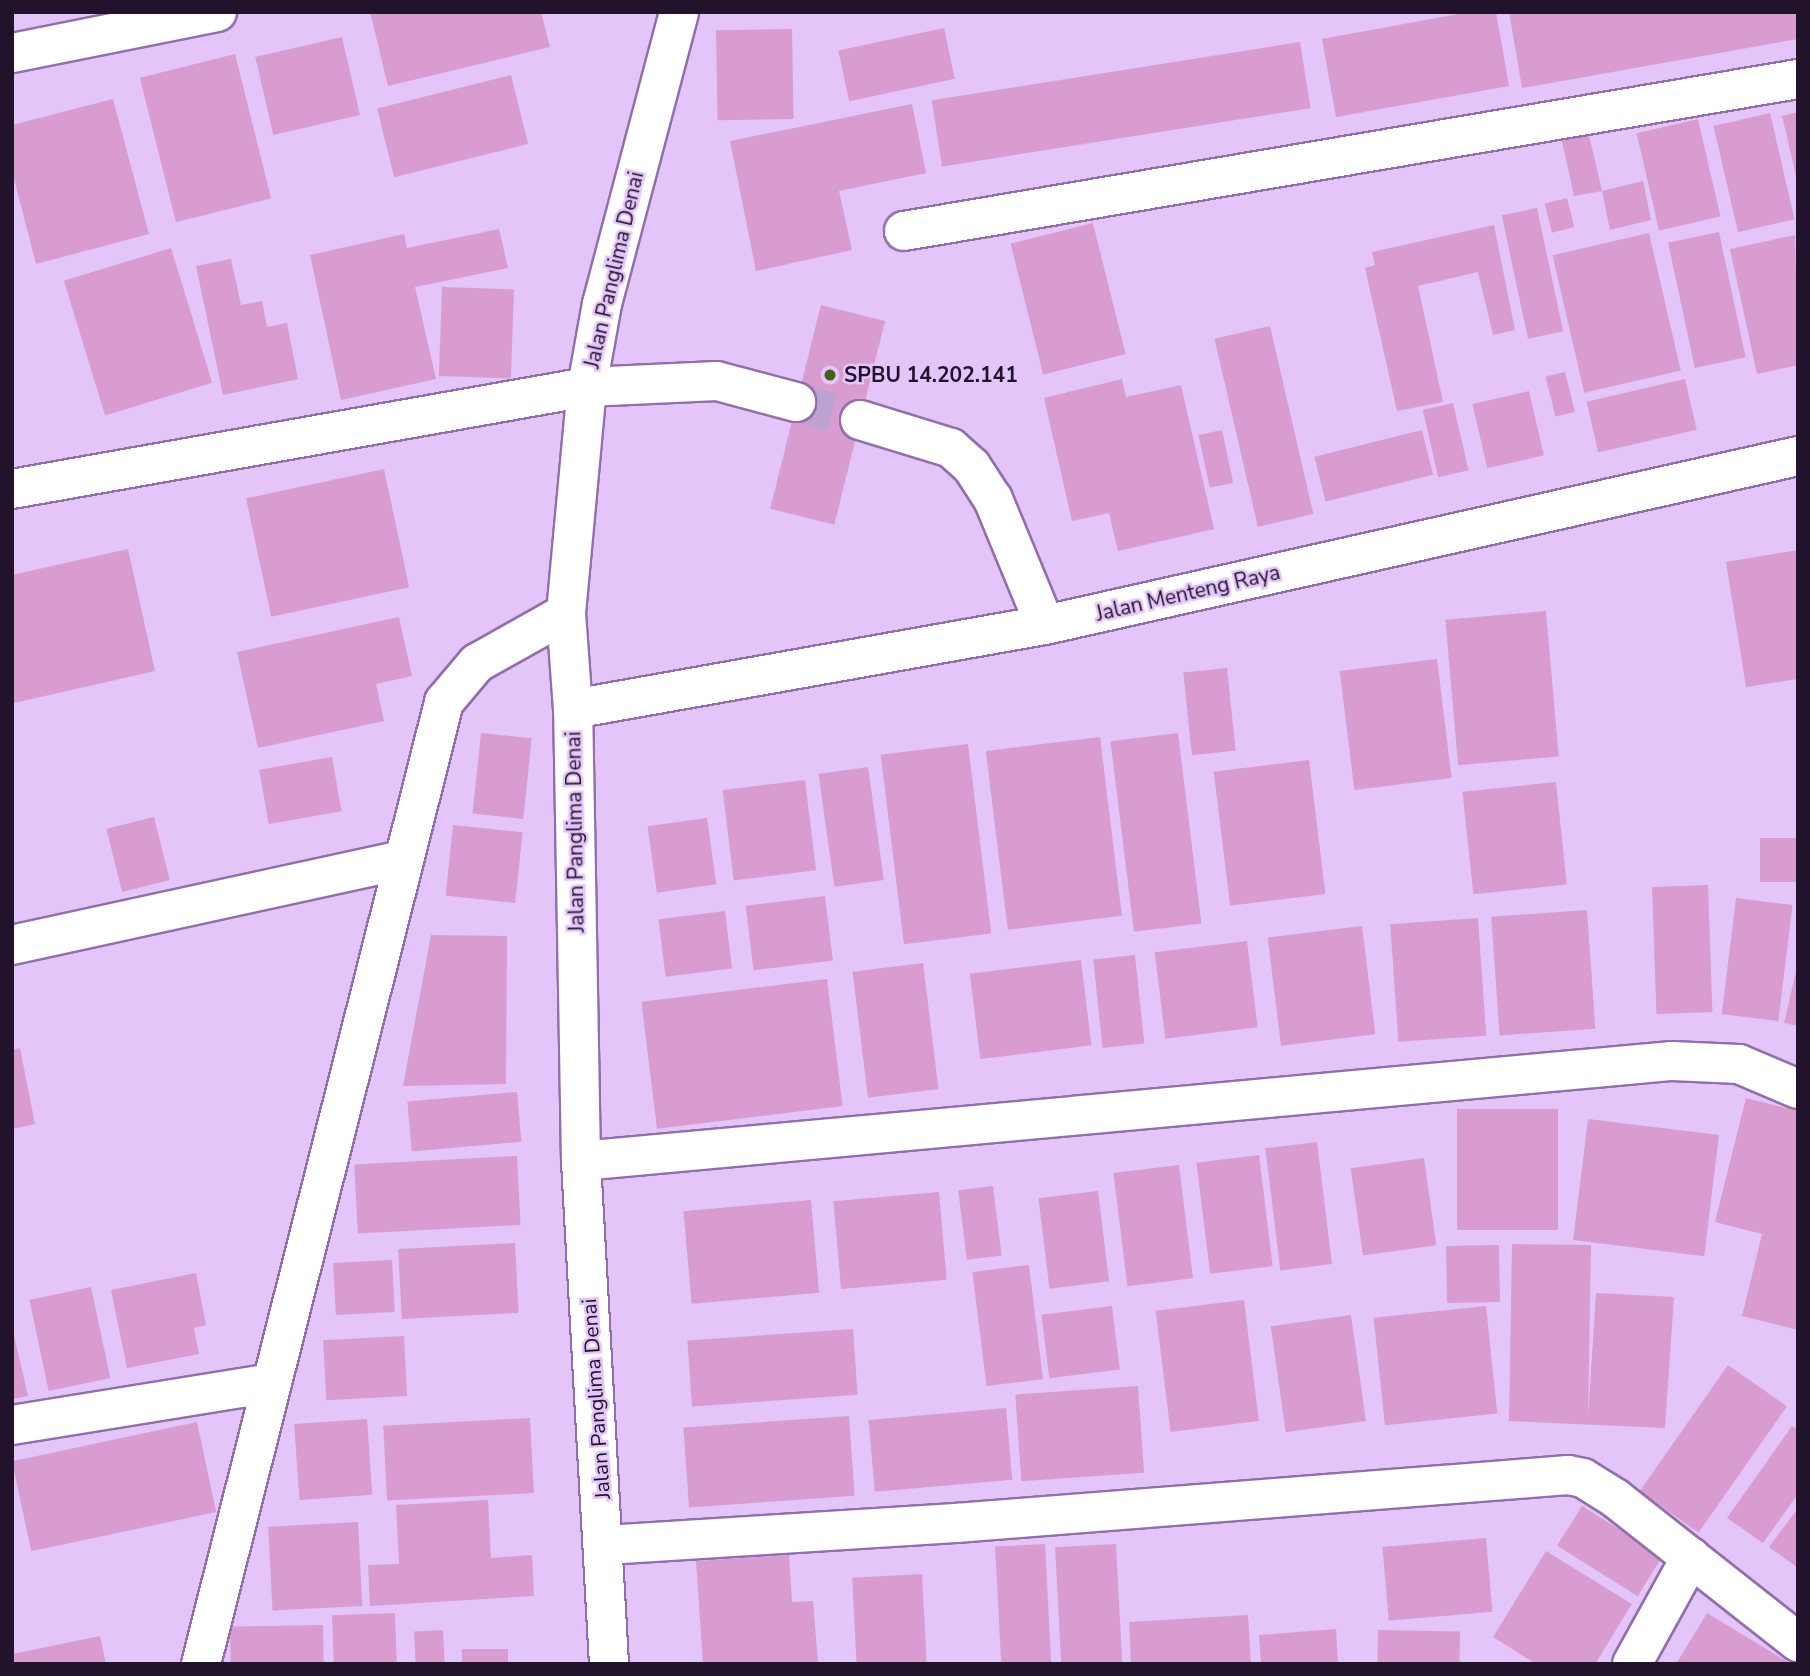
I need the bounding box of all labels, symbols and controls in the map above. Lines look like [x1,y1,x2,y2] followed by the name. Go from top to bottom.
[579,169,649,371] street label: Jalan Panglima Denai
[844,362,1018,388] place label: SPBU 14.202.141
[822,367,838,383] marker: SPBU 14.202.141
[1093,560,1283,626] street label: Jalan Menteng Raya
[561,731,589,933] street label: Jalan Panglima Denai
[576,1298,616,1500] street label: Jalan Panglima Denai

